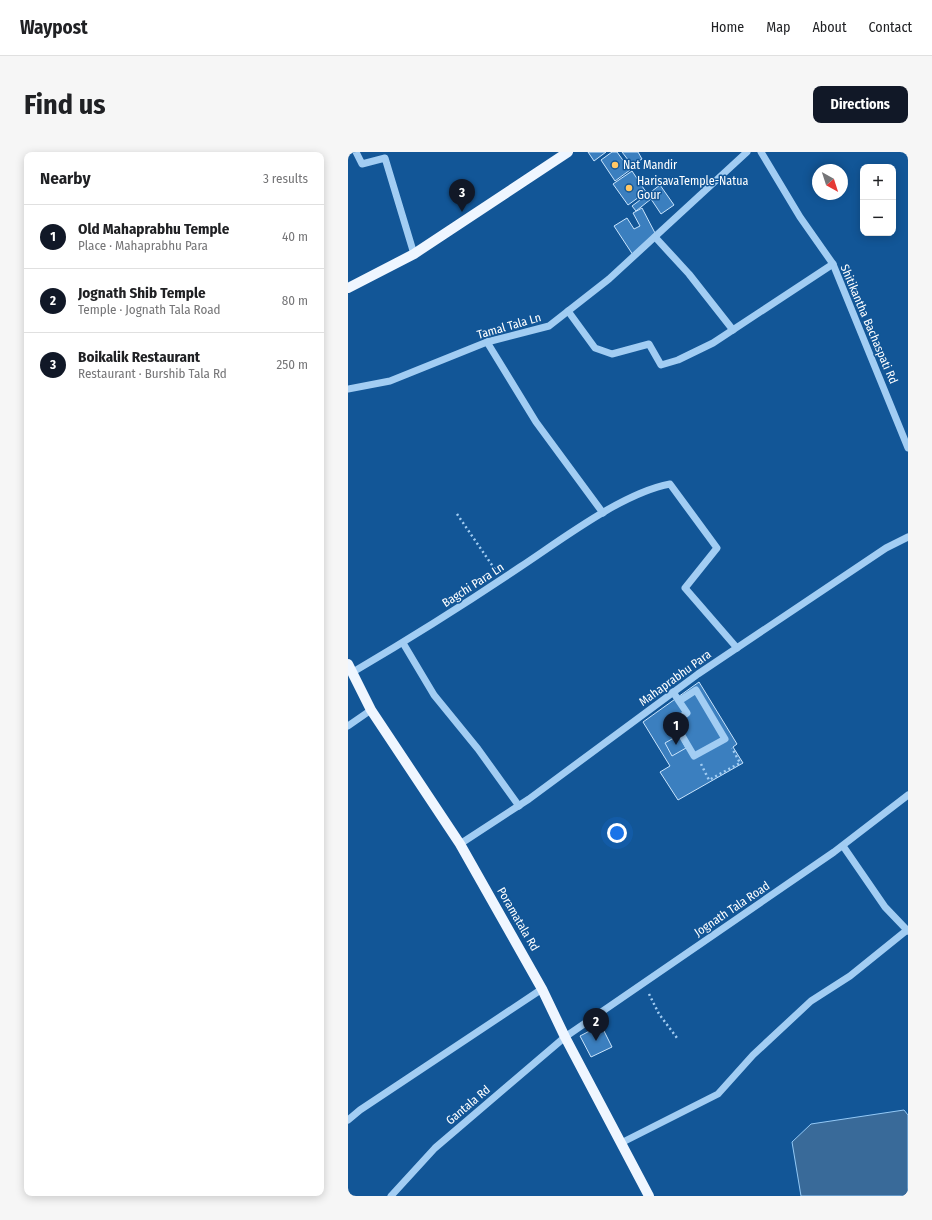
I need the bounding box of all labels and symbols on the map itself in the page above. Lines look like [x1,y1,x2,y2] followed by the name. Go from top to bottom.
[623,158,678,172] place label: Nat Mandir
[610,160,620,170] marker: Nat Mandir
[812,164,848,200] north arrow
[637,174,748,202] place label: HarisavaTemple-Natua Gour
[449,179,475,212] pin: 3
[624,183,634,193] marker: HarisavaTemple-Natua Gour
[837,262,901,386] street label: Shitikantha Bachaspati Rd
[475,310,543,342] street label: Tamal Tala Ln
[440,560,506,610] street label: Bagchi Para Ln
[636,647,714,709] street label: Mahaprabhu Para
[663,712,689,745] pin: 1
[607,823,627,843] your location
[692,879,772,939] street label: Jognath Tala Road
[494,885,542,953] street label: Poramatala Rd
[583,1008,609,1041] pin: 2
[443,1083,493,1127] street label: Gantala Rd

